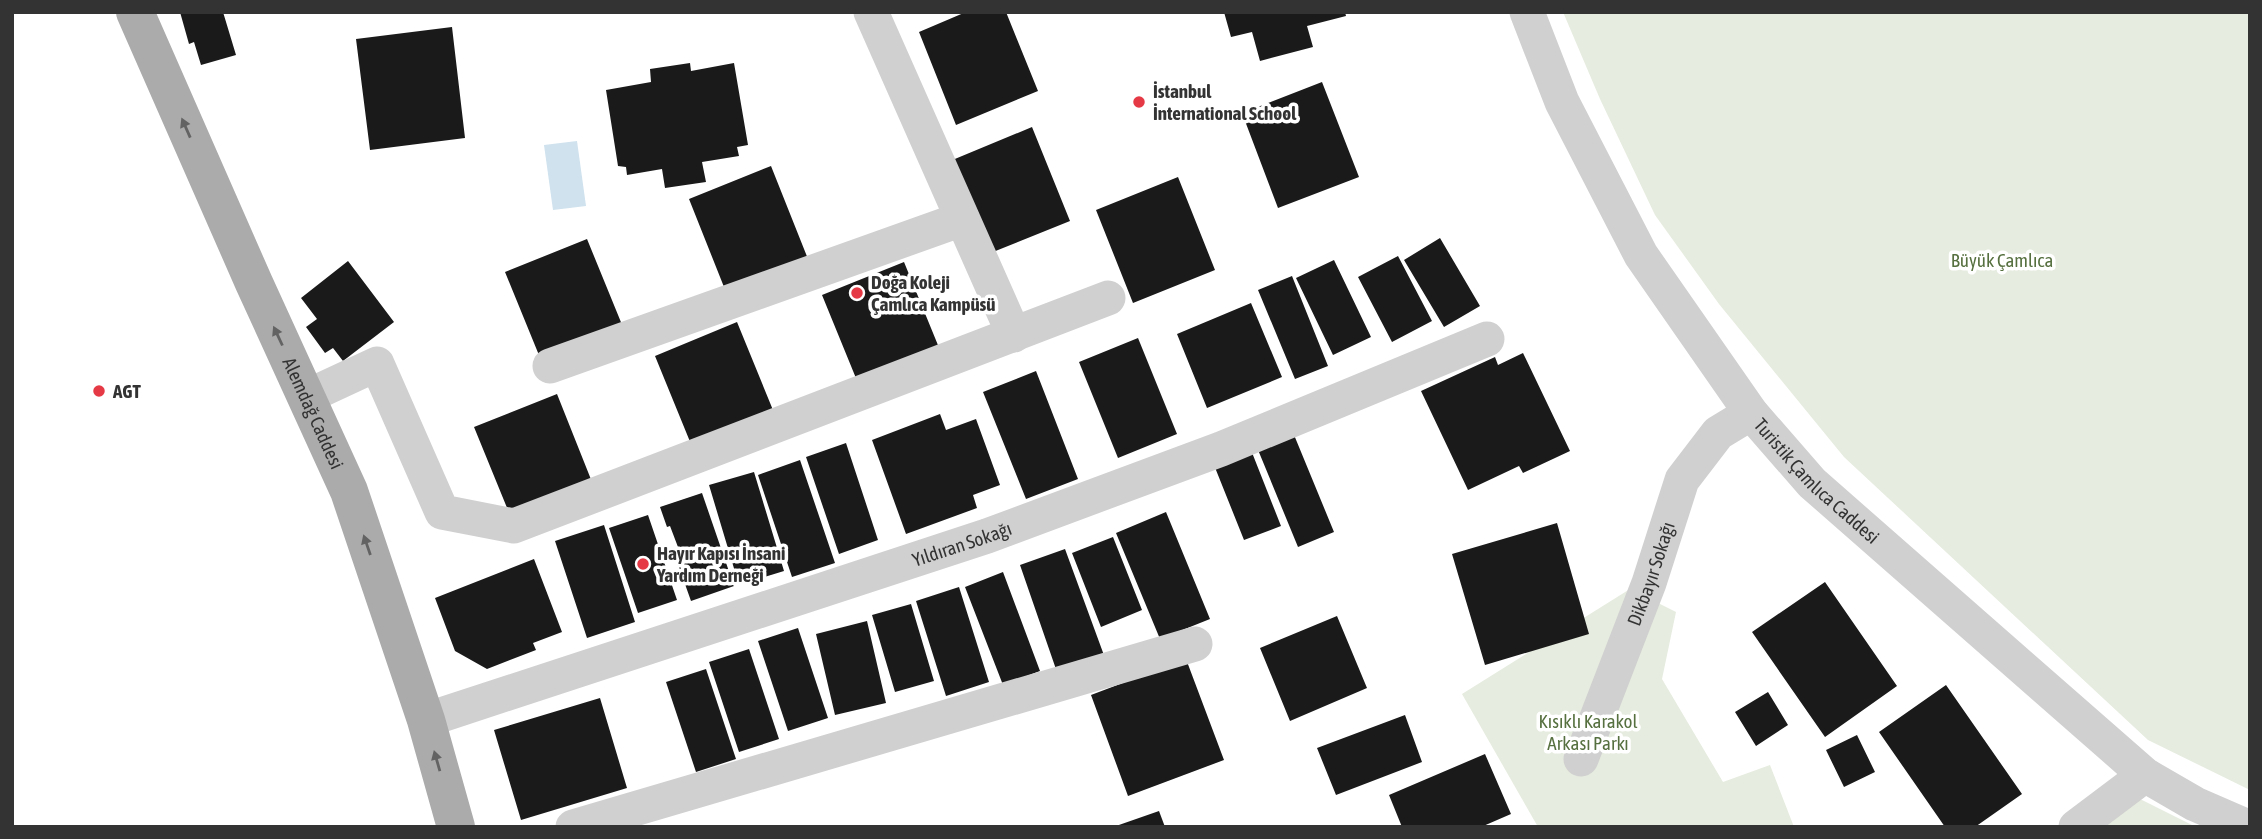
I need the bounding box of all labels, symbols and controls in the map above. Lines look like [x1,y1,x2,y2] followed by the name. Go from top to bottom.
[1153,80,1297,124] place label: İstanbul İnternational School
[1131,94,1147,110] marker: İstanbul İnternational School
[180,117,191,138] one-way arrow
[1951,249,2053,271] park label: Büyük Çamlıca
[871,271,995,315] place label: Doğa Koleji Çamlıca Kampüsü
[849,285,865,301] marker: Doğa Koleji Çamlıca Kampüsü
[272,326,284,346] one-way arrow
[278,354,348,472] street label: Alemdağ Caddesi
[112,380,141,402] place label: AGT
[91,383,107,399] marker: AGT
[1750,414,1884,548] street label: Turistik Çamlıca Caddesi
[909,517,1014,571] street label: Yıldıran Sokağı
[1623,519,1679,629] street label: Dikbayır Sokağı
[361,534,372,555] one-way arrow
[656,542,785,586] place label: Hayır Kapısı İnsani Yardım Derneği
[635,556,651,572] marker: Hayır Kapısı İnsani Yardım Derneği
[1539,710,1637,754] park label: Kısıklı Karakol Arkası Parkı
[432,750,442,771] one-way arrow

